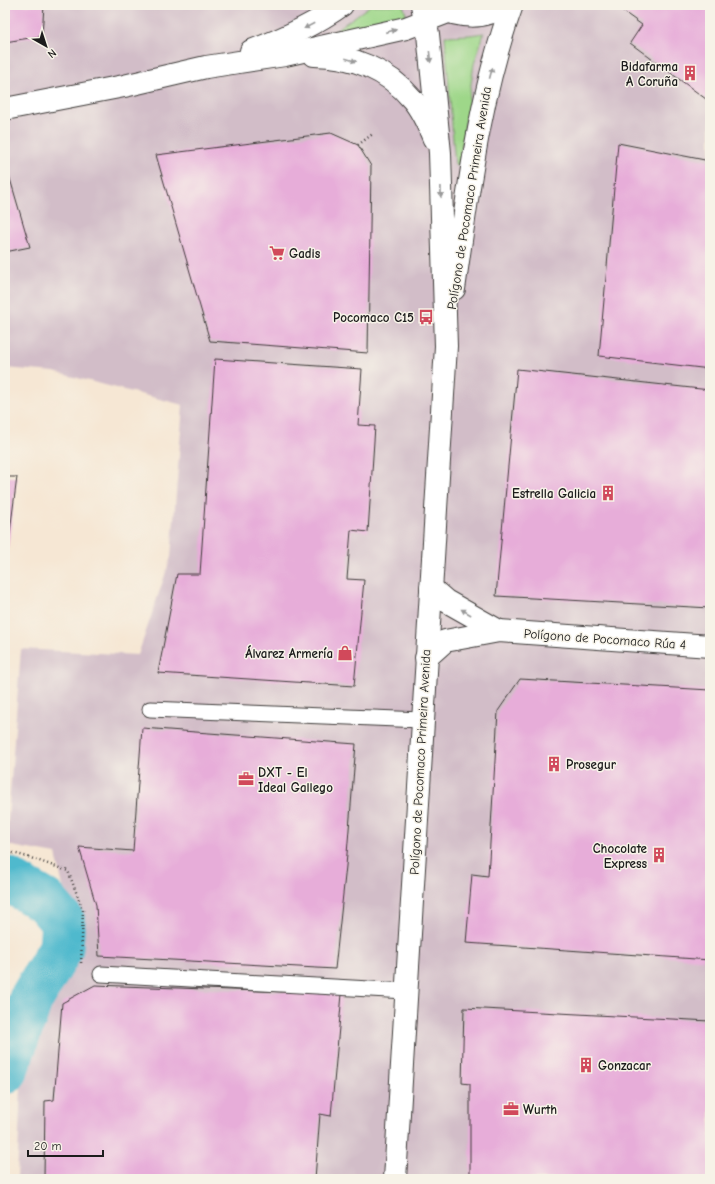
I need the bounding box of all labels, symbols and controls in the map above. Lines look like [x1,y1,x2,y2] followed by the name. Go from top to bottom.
[304,22,315,29] one-way arrow
[26,26,66,66] north arrow
[385,27,398,33] one-way arrow
[45,46,59,61] text: N
[427,51,433,63] one-way arrow
[346,57,358,63] one-way arrow
[621,59,678,89] place label: Bidafarma A Coruña
[681,64,699,82] building icon: Bidafarma A Coruña
[488,67,494,79] one-way arrow
[444,85,494,311] street label: Polígono de Pocomaco Primeira Avenida
[438,186,444,199] one-way arrow
[268,244,286,262] supermarket icon: Gadis
[289,246,321,261] place label: Gadis
[417,308,435,326] bus stop icon: Pocomaco C15
[333,310,414,325] place label: Pocomaco C15
[599,484,617,502] building icon: Estrella Galicia
[512,486,596,501] place label: Estrella Galicia
[460,609,471,616] one-way arrow
[523,626,687,652] street label: Polígono de Pocomaco Rúa 4
[336,644,354,662] shop icon: Álvarez Armería
[245,645,333,661] place label: Álvarez Armería
[407,649,433,875] street label: Polígono de Pocomaco Primeira Avenida
[545,755,563,773] building icon: Prosegur
[566,757,617,772] place label: Prosegur
[258,765,333,795] place label: DXT - El Ideal Gallego
[237,770,255,788] office icon: DXT - El Ideal Gallego
[593,841,648,871] place label: Chocolate Express
[650,846,668,864] building icon: Chocolate Express
[577,1056,595,1074] building icon: Gonzacar
[598,1058,652,1073] place label: Gonzacar
[502,1100,520,1118] office icon: Wurth
[523,1102,557,1117] place label: Wurth
[28,1132,103,1158] scale bar
[34,1139,62,1153] text: 20 m

